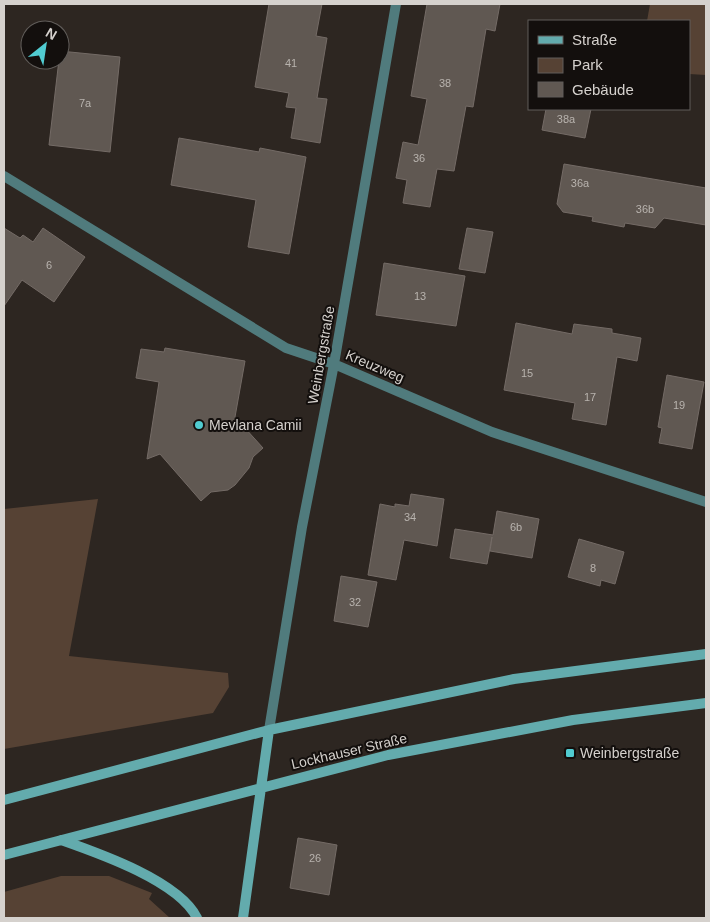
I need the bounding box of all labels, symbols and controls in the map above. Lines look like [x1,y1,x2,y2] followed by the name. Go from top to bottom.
[20,20,70,70] north arrow
[528,20,690,110] legend
[43,24,60,43] text: N
[572,31,617,48] text: Straße
[572,56,603,73] text: Park
[285,57,297,69] house number: 41
[439,77,451,89] house number: 38
[572,81,634,98] text: Gebäude
[79,97,92,109] house number: 7a
[557,113,576,125] house number: 38a
[413,152,425,164] house number: 36
[571,177,590,189] house number: 36a
[636,203,654,215] house number: 36b
[46,259,52,271] house number: 6
[414,290,426,302] house number: 13
[304,304,338,405] street label: Weinbergstraße
[343,346,407,386] street label: Kreuzweg
[521,367,533,379] house number: 15
[584,391,596,403] house number: 17
[673,399,685,411] house number: 19
[209,417,302,433] place label: Mevlana Camii
[193,419,205,431] marker: Mevlana Camii
[404,511,416,523] house number: 34
[510,521,522,533] house number: 6b
[590,562,596,574] house number: 8
[349,596,361,608] house number: 32
[290,730,409,772] street label: Lockhauser Straße
[580,745,680,761] place label: Weinbergstraße
[564,747,576,759] marker: Weinbergstraße
[309,852,321,864] house number: 26

